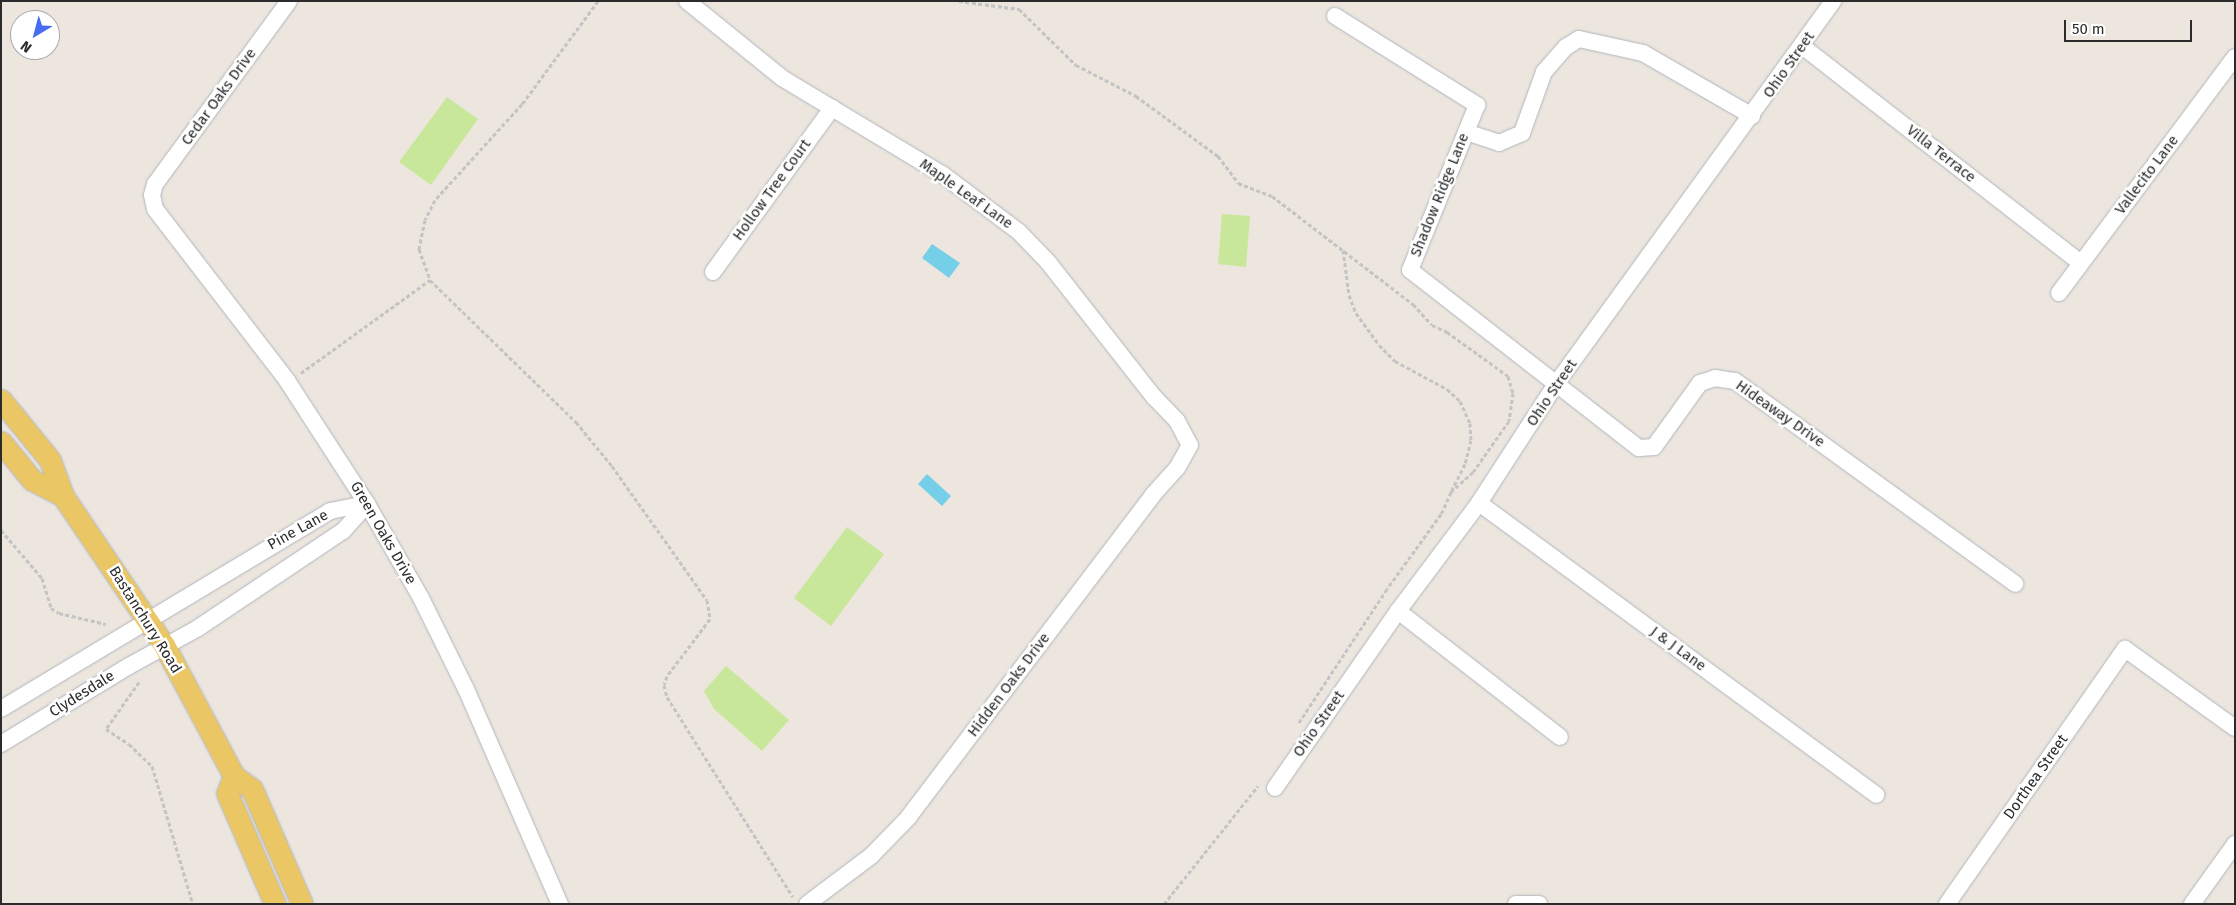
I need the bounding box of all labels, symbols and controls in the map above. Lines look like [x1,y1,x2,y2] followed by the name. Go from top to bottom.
[10,10,60,60] north arrow
[2066,10,2194,42] scale bar
[2072,20,2105,38] text: 50 m
[1760,28,1818,102] street label: Ohio Street
[17,37,35,56] text: N
[178,45,260,149] street label: Cedar Oaks Drive
[1903,121,1979,187] street label: Villa Terrace
[1407,130,1473,260] street label: Shadow Ridge Lane
[2111,132,2183,218] street label: Vallecito Lane
[729,136,815,244] street label: Hollow Tree Court
[916,155,1016,233] street label: Maple Leaf Lane
[1523,356,1581,430] street label: Ohio Street
[1732,377,1828,451] street label: Hideaway Drive
[346,478,420,588] street label: Green Oaks Drive
[265,506,331,554] street label: Pine Lane
[105,563,185,677] street label: Bastanchury Road
[1647,623,1709,675] street label: J & J Lane
[964,629,1054,741] street label: Hidden Oaks Drive
[46,667,118,721] street label: Clydesdale
[1290,687,1348,761] street label: Ohio Street
[2000,731,2072,823] street label: Dorthea Street

